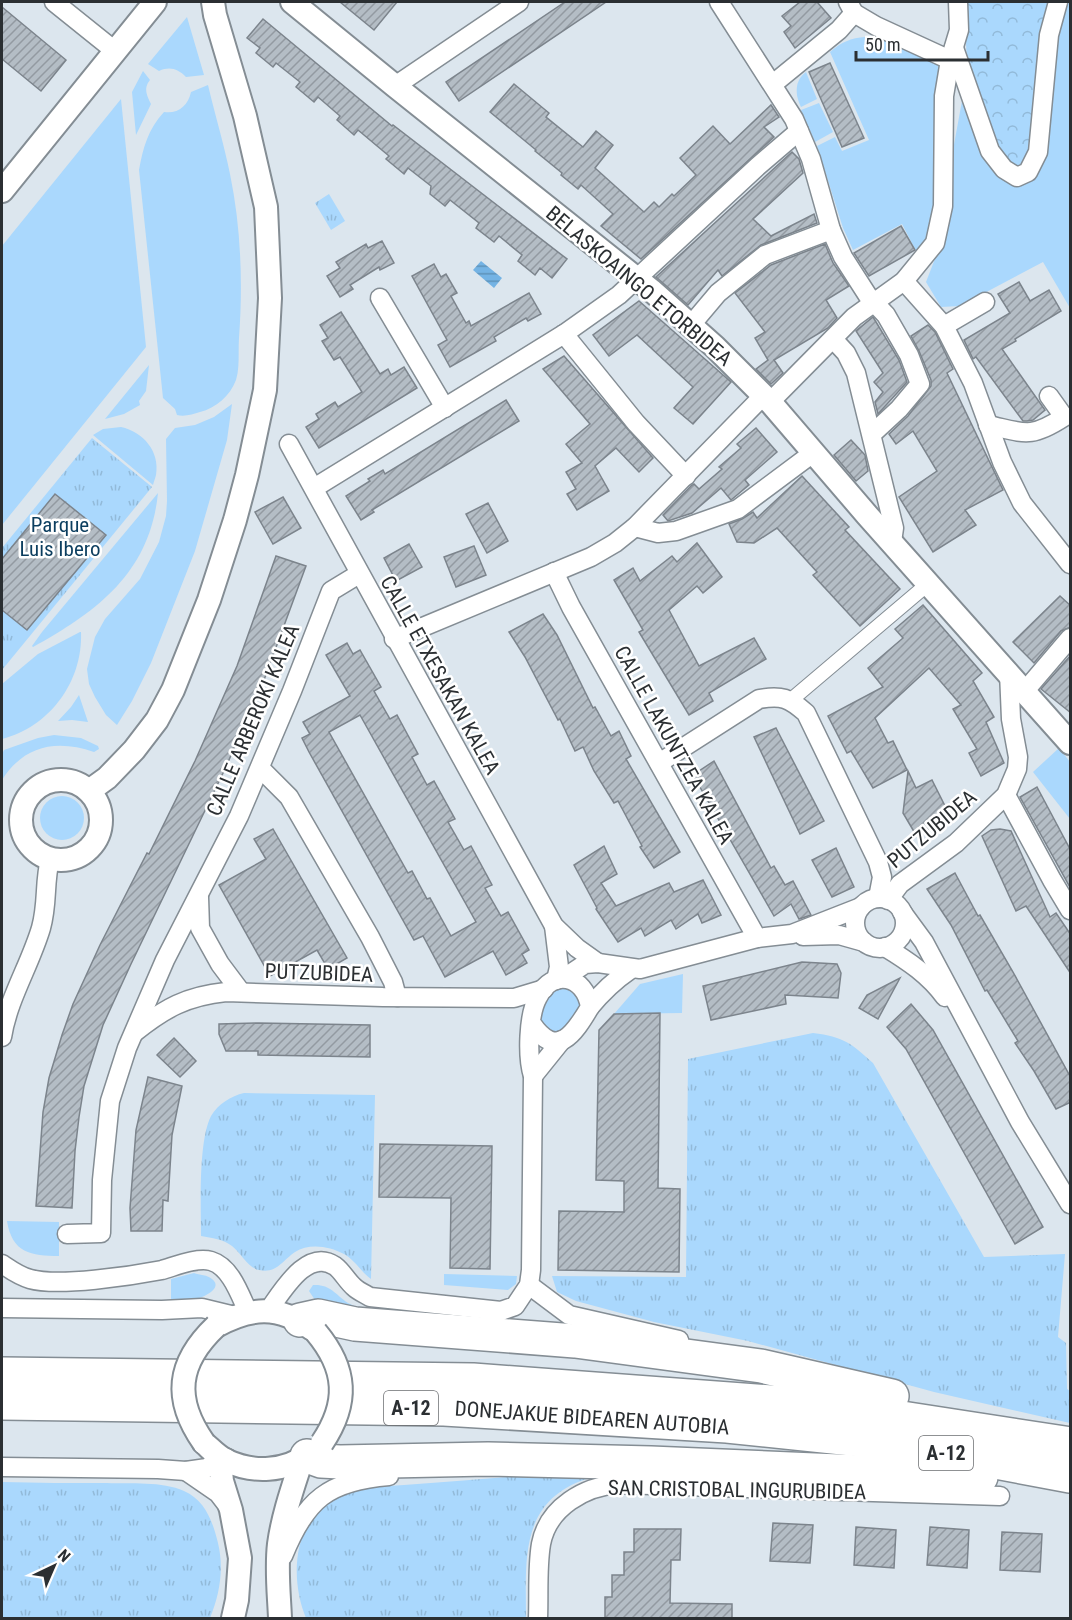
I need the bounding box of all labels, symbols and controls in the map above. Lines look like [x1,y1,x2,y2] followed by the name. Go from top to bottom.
[856,24,988,62] scale bar
[865,34,900,55] text: 50 m
[541,201,737,371] street label: BELASKOAINGO ETORBIDEA
[19,513,101,561] park label: Parque Luis Ibero
[375,572,505,778] street label: CALLE ETXESAKAN KALEA
[202,621,304,819] street label: CALLE ARBEROKI KALEA
[609,642,739,848] street label: CALLE LAKUNTZEA KALEA
[883,785,981,873] street label: PUTZUBIDEA
[264,959,374,987] street label: PUTZUBIDEA
[384,1391,438,1425] road number: A-12
[454,1396,730,1440] street label: DONEJAKUE BIDEAREN AUTOBIA
[919,1436,973,1470] road number: A-12
[608,1476,866,1504] street label: SAN CRISTOBAL INGURUBIDEA
[24,1536,84,1596] north arrow
[54,1545,74,1566] text: N

